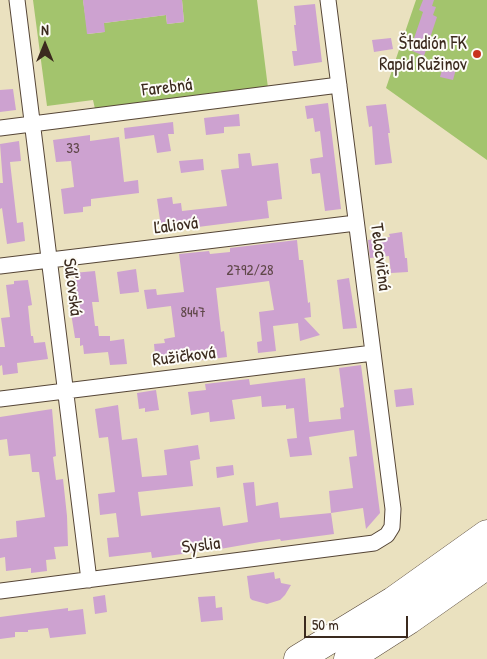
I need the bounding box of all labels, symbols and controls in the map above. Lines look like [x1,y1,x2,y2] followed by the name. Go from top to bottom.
[20,20,70,70] north arrow
[41,20,49,39] text: N
[379,33,467,76] place label: Štadión FK Rapid Ružinov
[471,48,483,60] marker: Štadión FK Rapid Ružinov
[141,74,193,102] street label: Farebná
[66,140,80,158] house number: 33
[153,213,199,239] street label: Ľaliová
[365,222,395,292] street label: Telocvičná
[58,257,86,317] street label: Súľovská
[227,262,273,280] house number: 2792/28
[180,304,206,322] house number: 8447
[151,342,217,372] street label: Ružičková
[180,533,222,559] street label: Syslia
[307,606,411,638] scale bar
[312,614,339,635] text: 50 m

